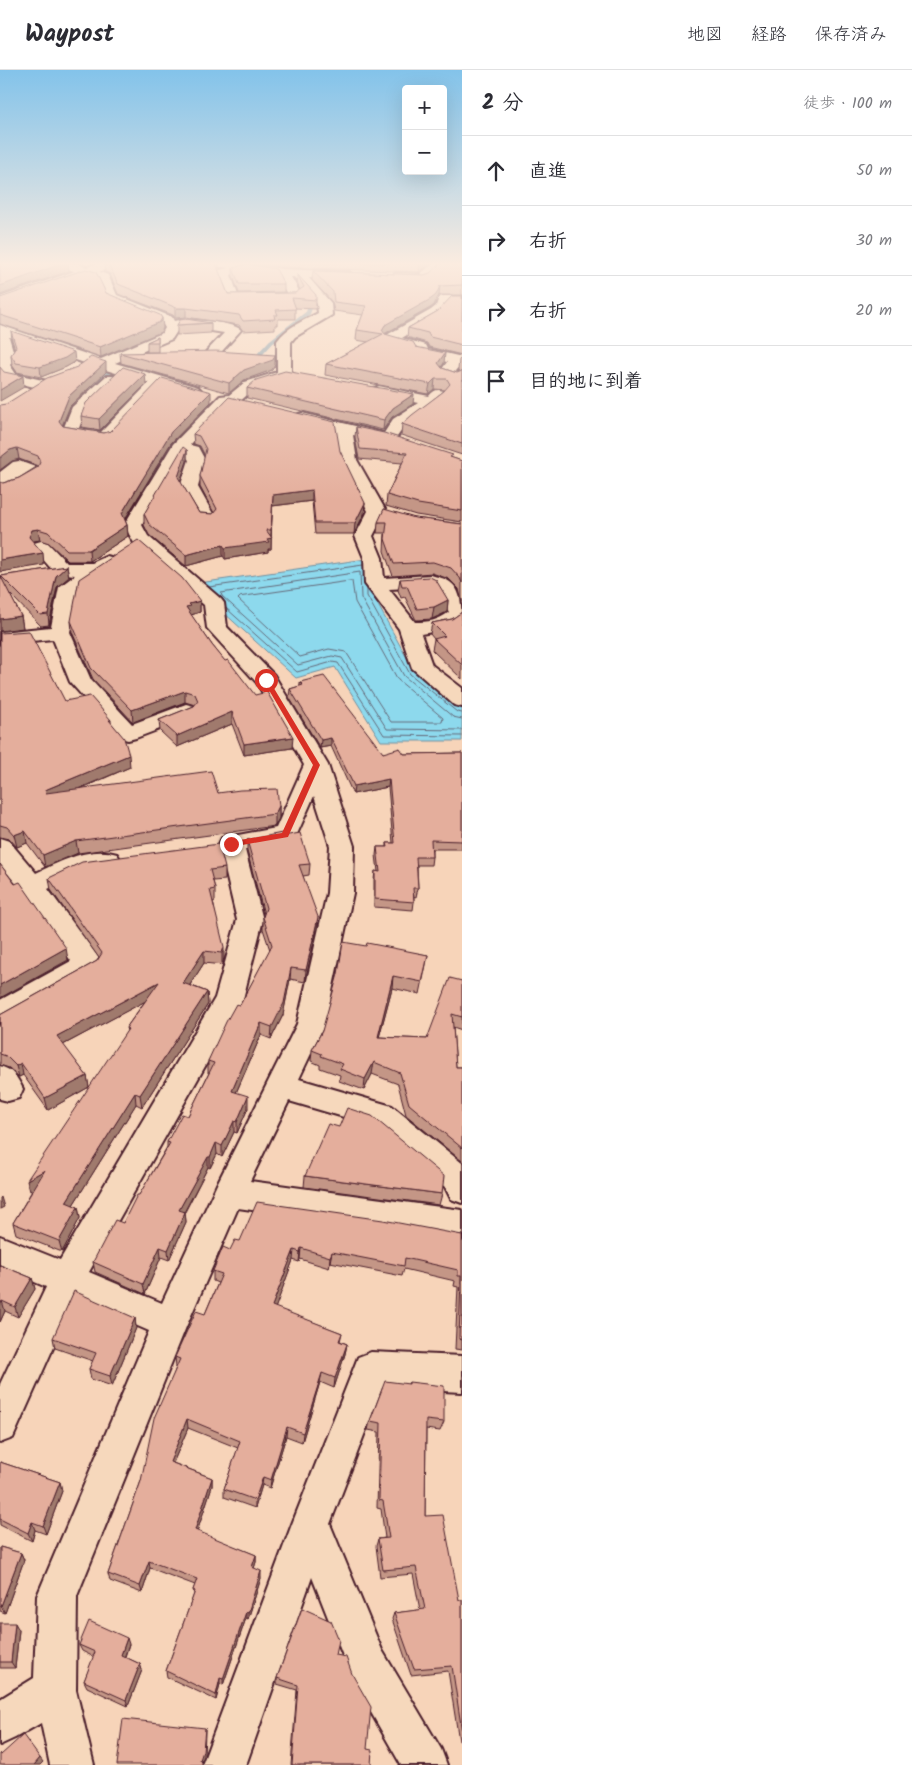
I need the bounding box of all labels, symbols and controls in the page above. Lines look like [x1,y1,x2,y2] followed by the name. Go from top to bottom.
[25,15,114,54] text: Waypost
[687,21,723,50] text: 地図
[751,21,787,50] text: 経路
[815,21,887,50] text: 保存済み
[402,85,447,175] map controls
[402,85,447,130] button: +
[482,87,523,120] text: 2 分
[803,91,892,116] text: 徒歩 · 100 m
[402,130,447,175] button: −
[482,157,510,185] icon: ahead
[529,157,567,187] text: 直進
[856,158,892,183] text: 50 m
[482,227,510,255] icon: right
[529,227,567,257] text: 右折
[856,228,892,253] text: 30 m
[482,297,510,325] icon: right
[529,297,567,327] text: 右折
[856,298,892,323] text: 20 m
[482,367,510,395] icon: arrive
[529,367,643,397] text: 目的地に到着
[255,669,278,692] route start
[220,833,243,856] route end

